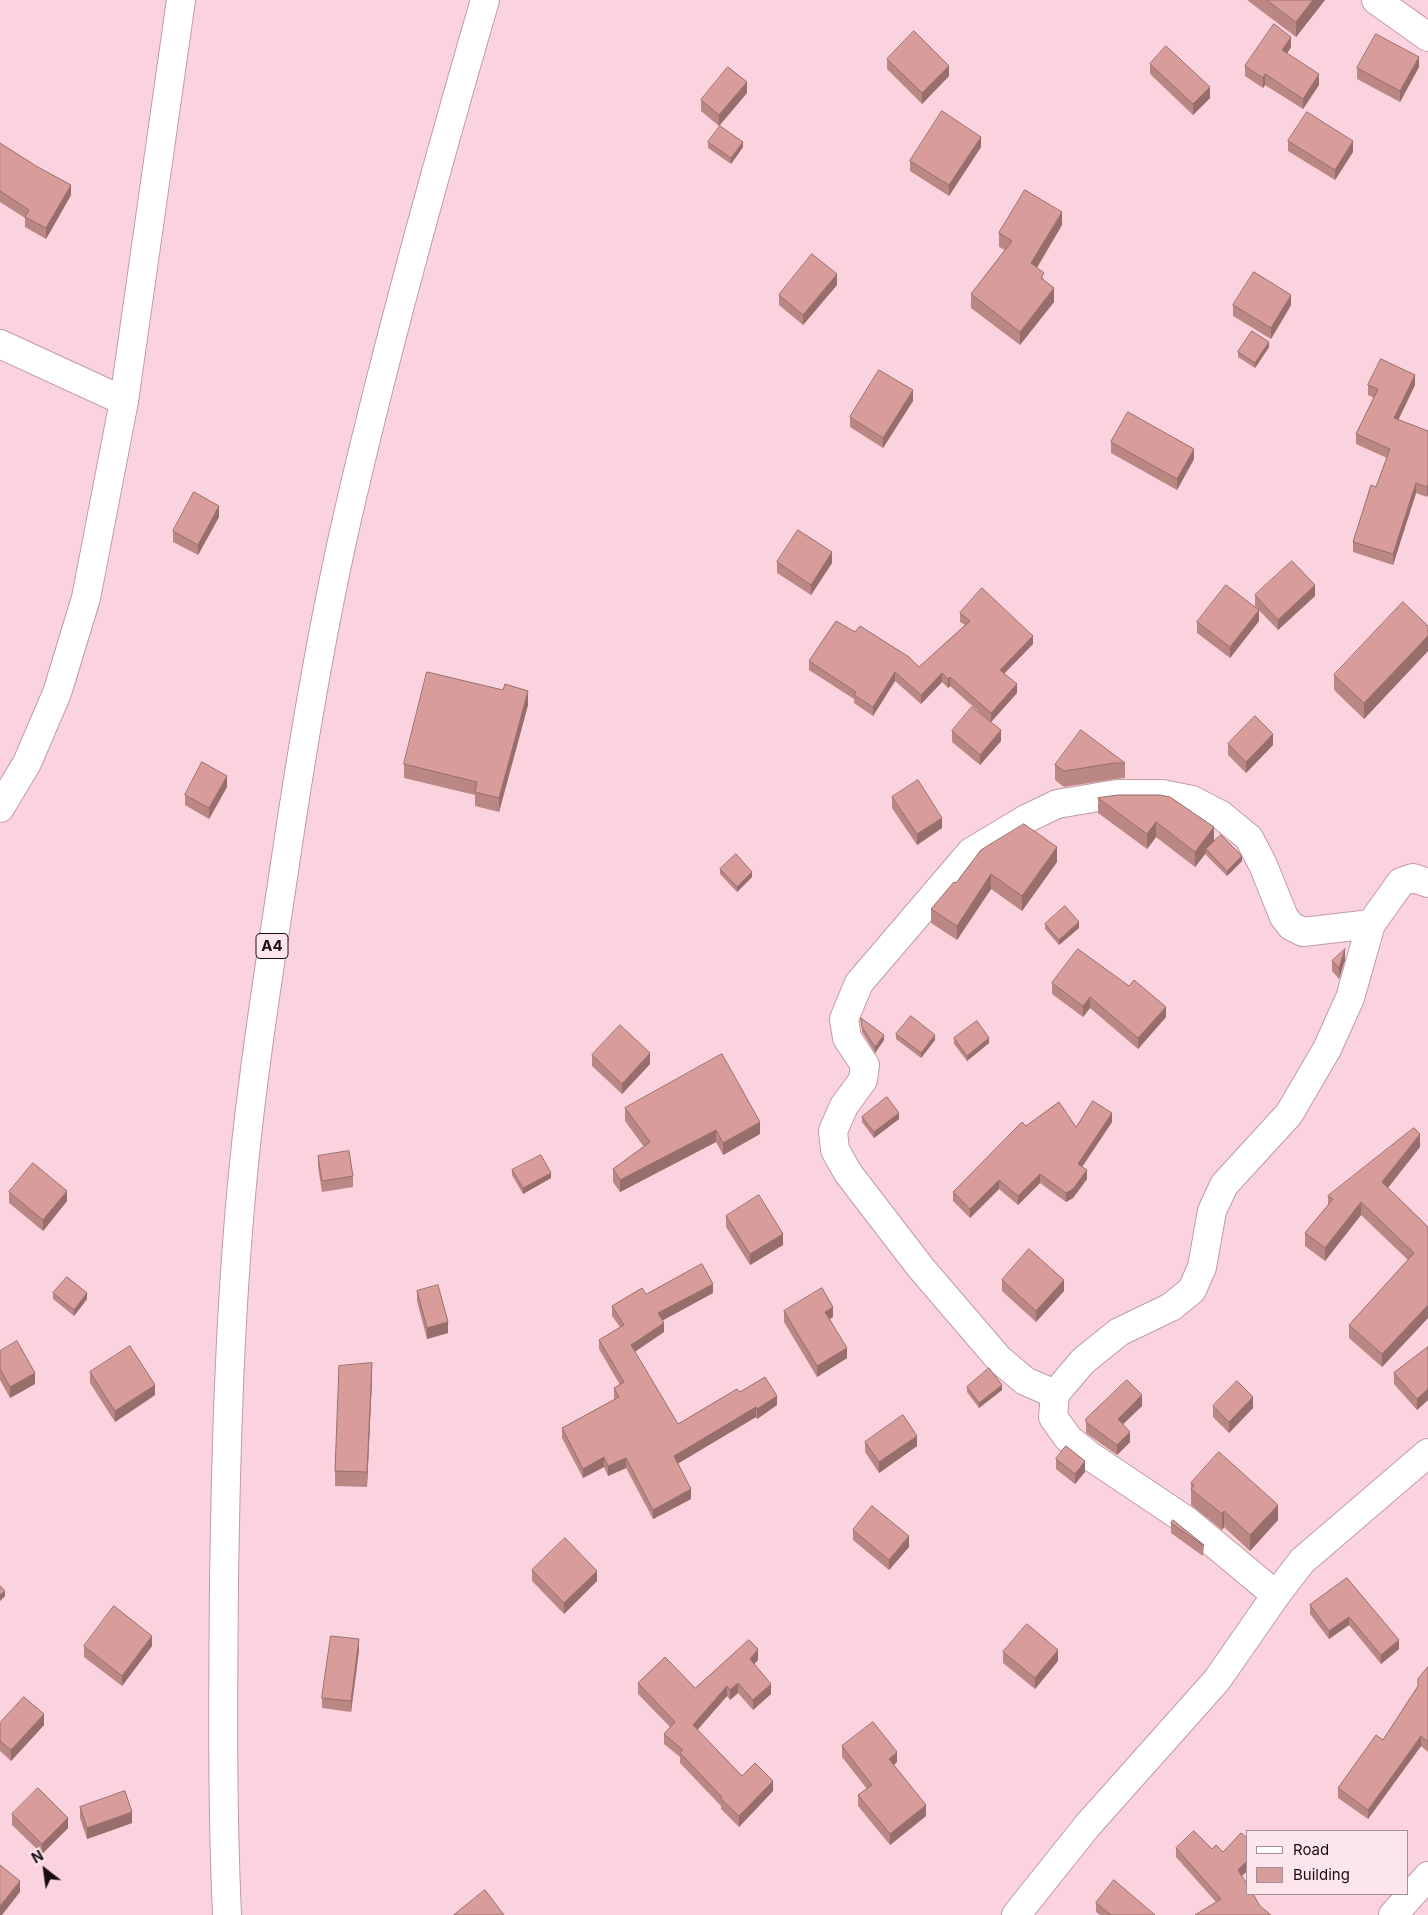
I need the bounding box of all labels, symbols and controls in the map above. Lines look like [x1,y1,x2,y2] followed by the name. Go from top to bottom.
[256,934,288,958] road number: A4
[1246,1830,1408,1895] legend
[1293,1840,1329,1859] text: Road
[20,1845,70,1895] north arrow
[28,1847,46,1867] text: N
[1293,1865,1350,1884] text: Building

